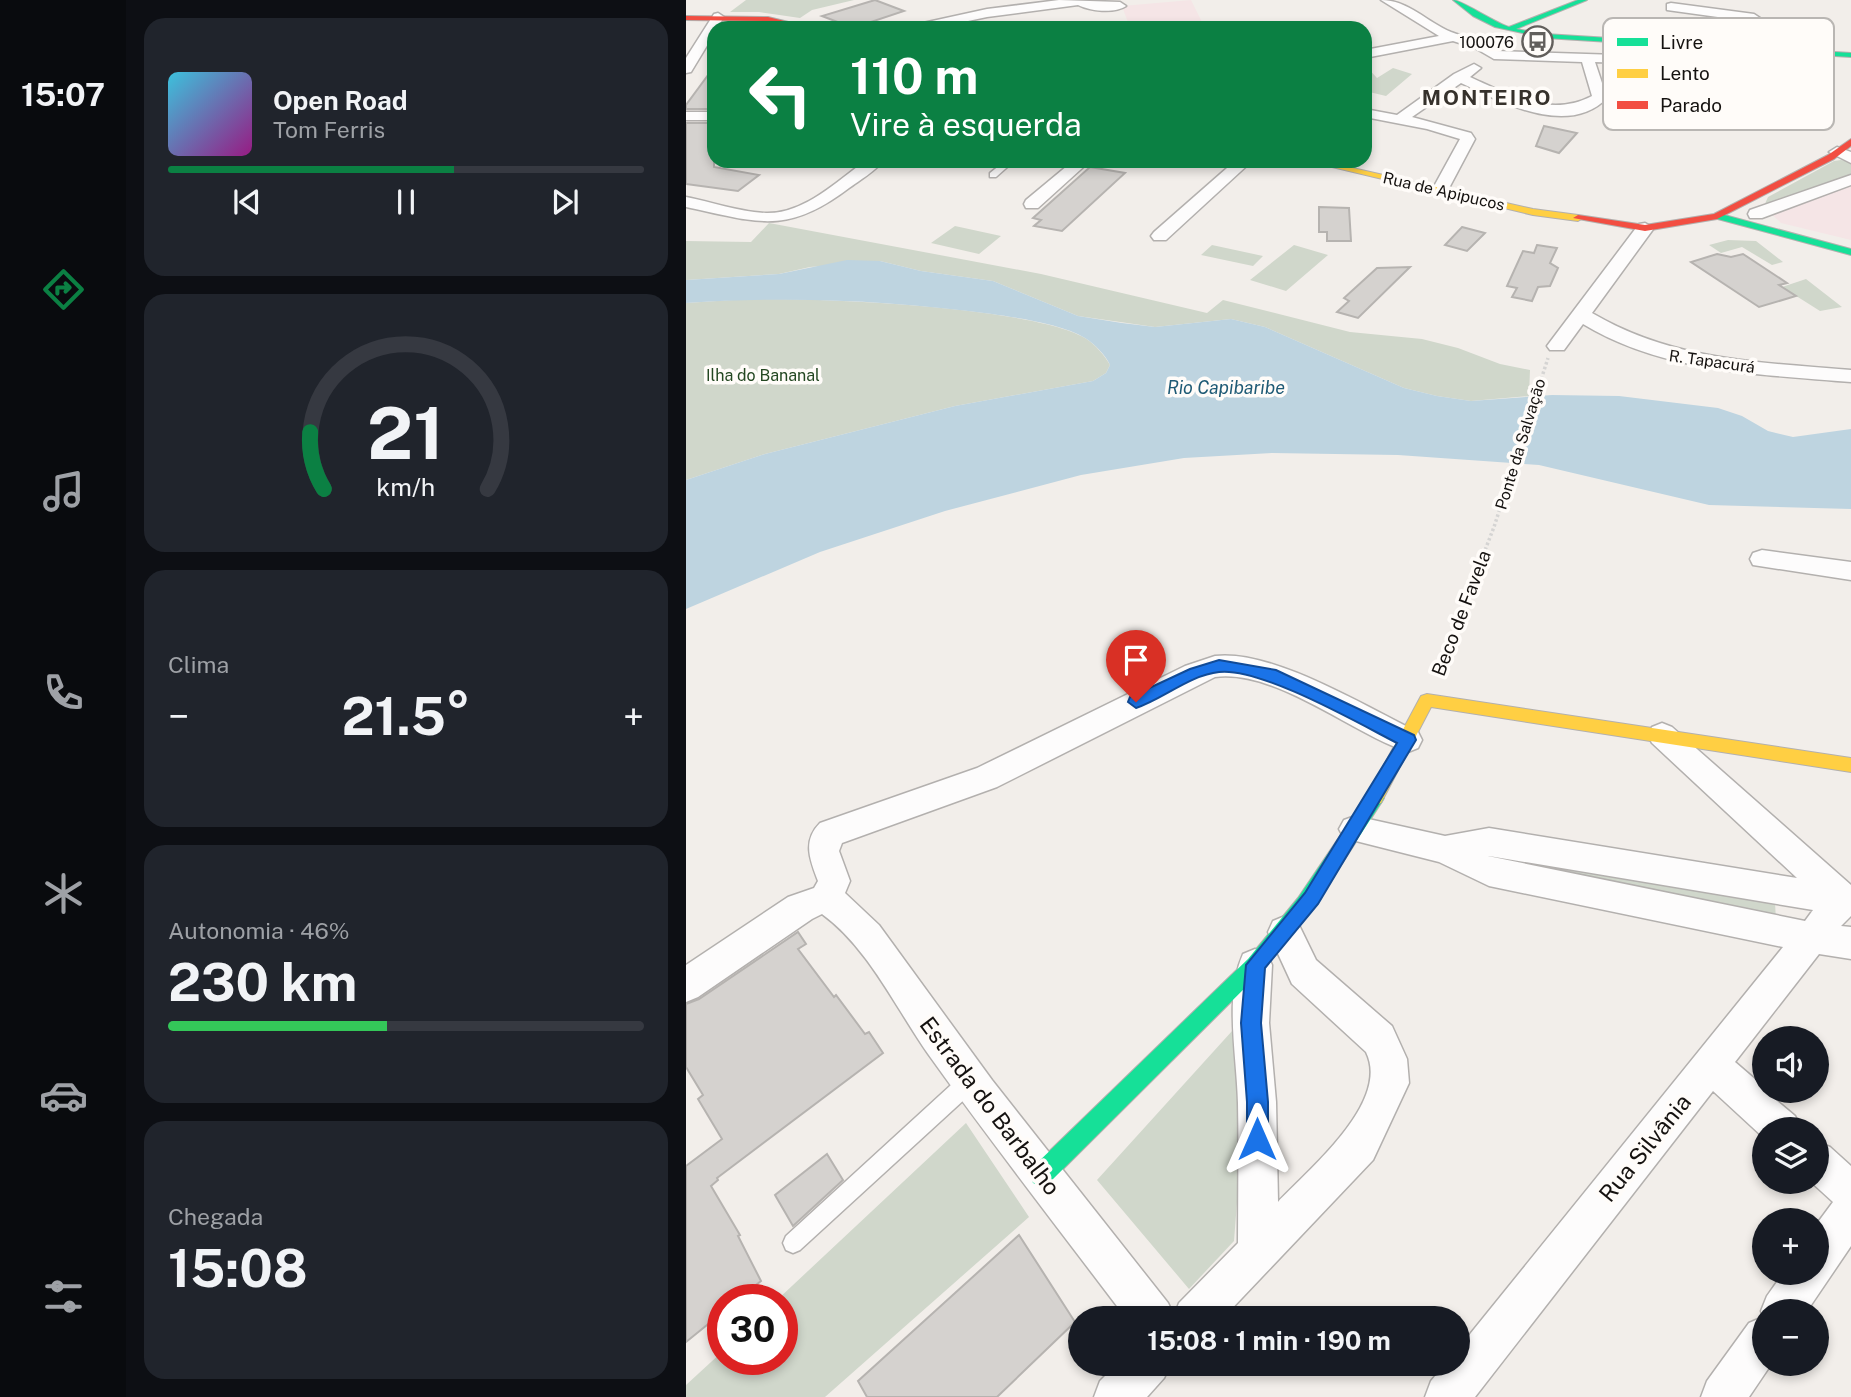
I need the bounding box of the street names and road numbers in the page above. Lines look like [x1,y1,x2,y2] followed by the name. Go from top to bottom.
[1381,168,1507,215] street label: Rua de Apipucos
[1668,346,1756,377] street label: R. Tapacurá
[1491,376,1549,512] street label: Ponte da Salvação
[1427,547,1495,679] street label: Beco de Favela
[915,1011,1066,1200] street label: Estrada do Barbalho
[1593,1088,1696,1207] street label: Rua Silvânia

